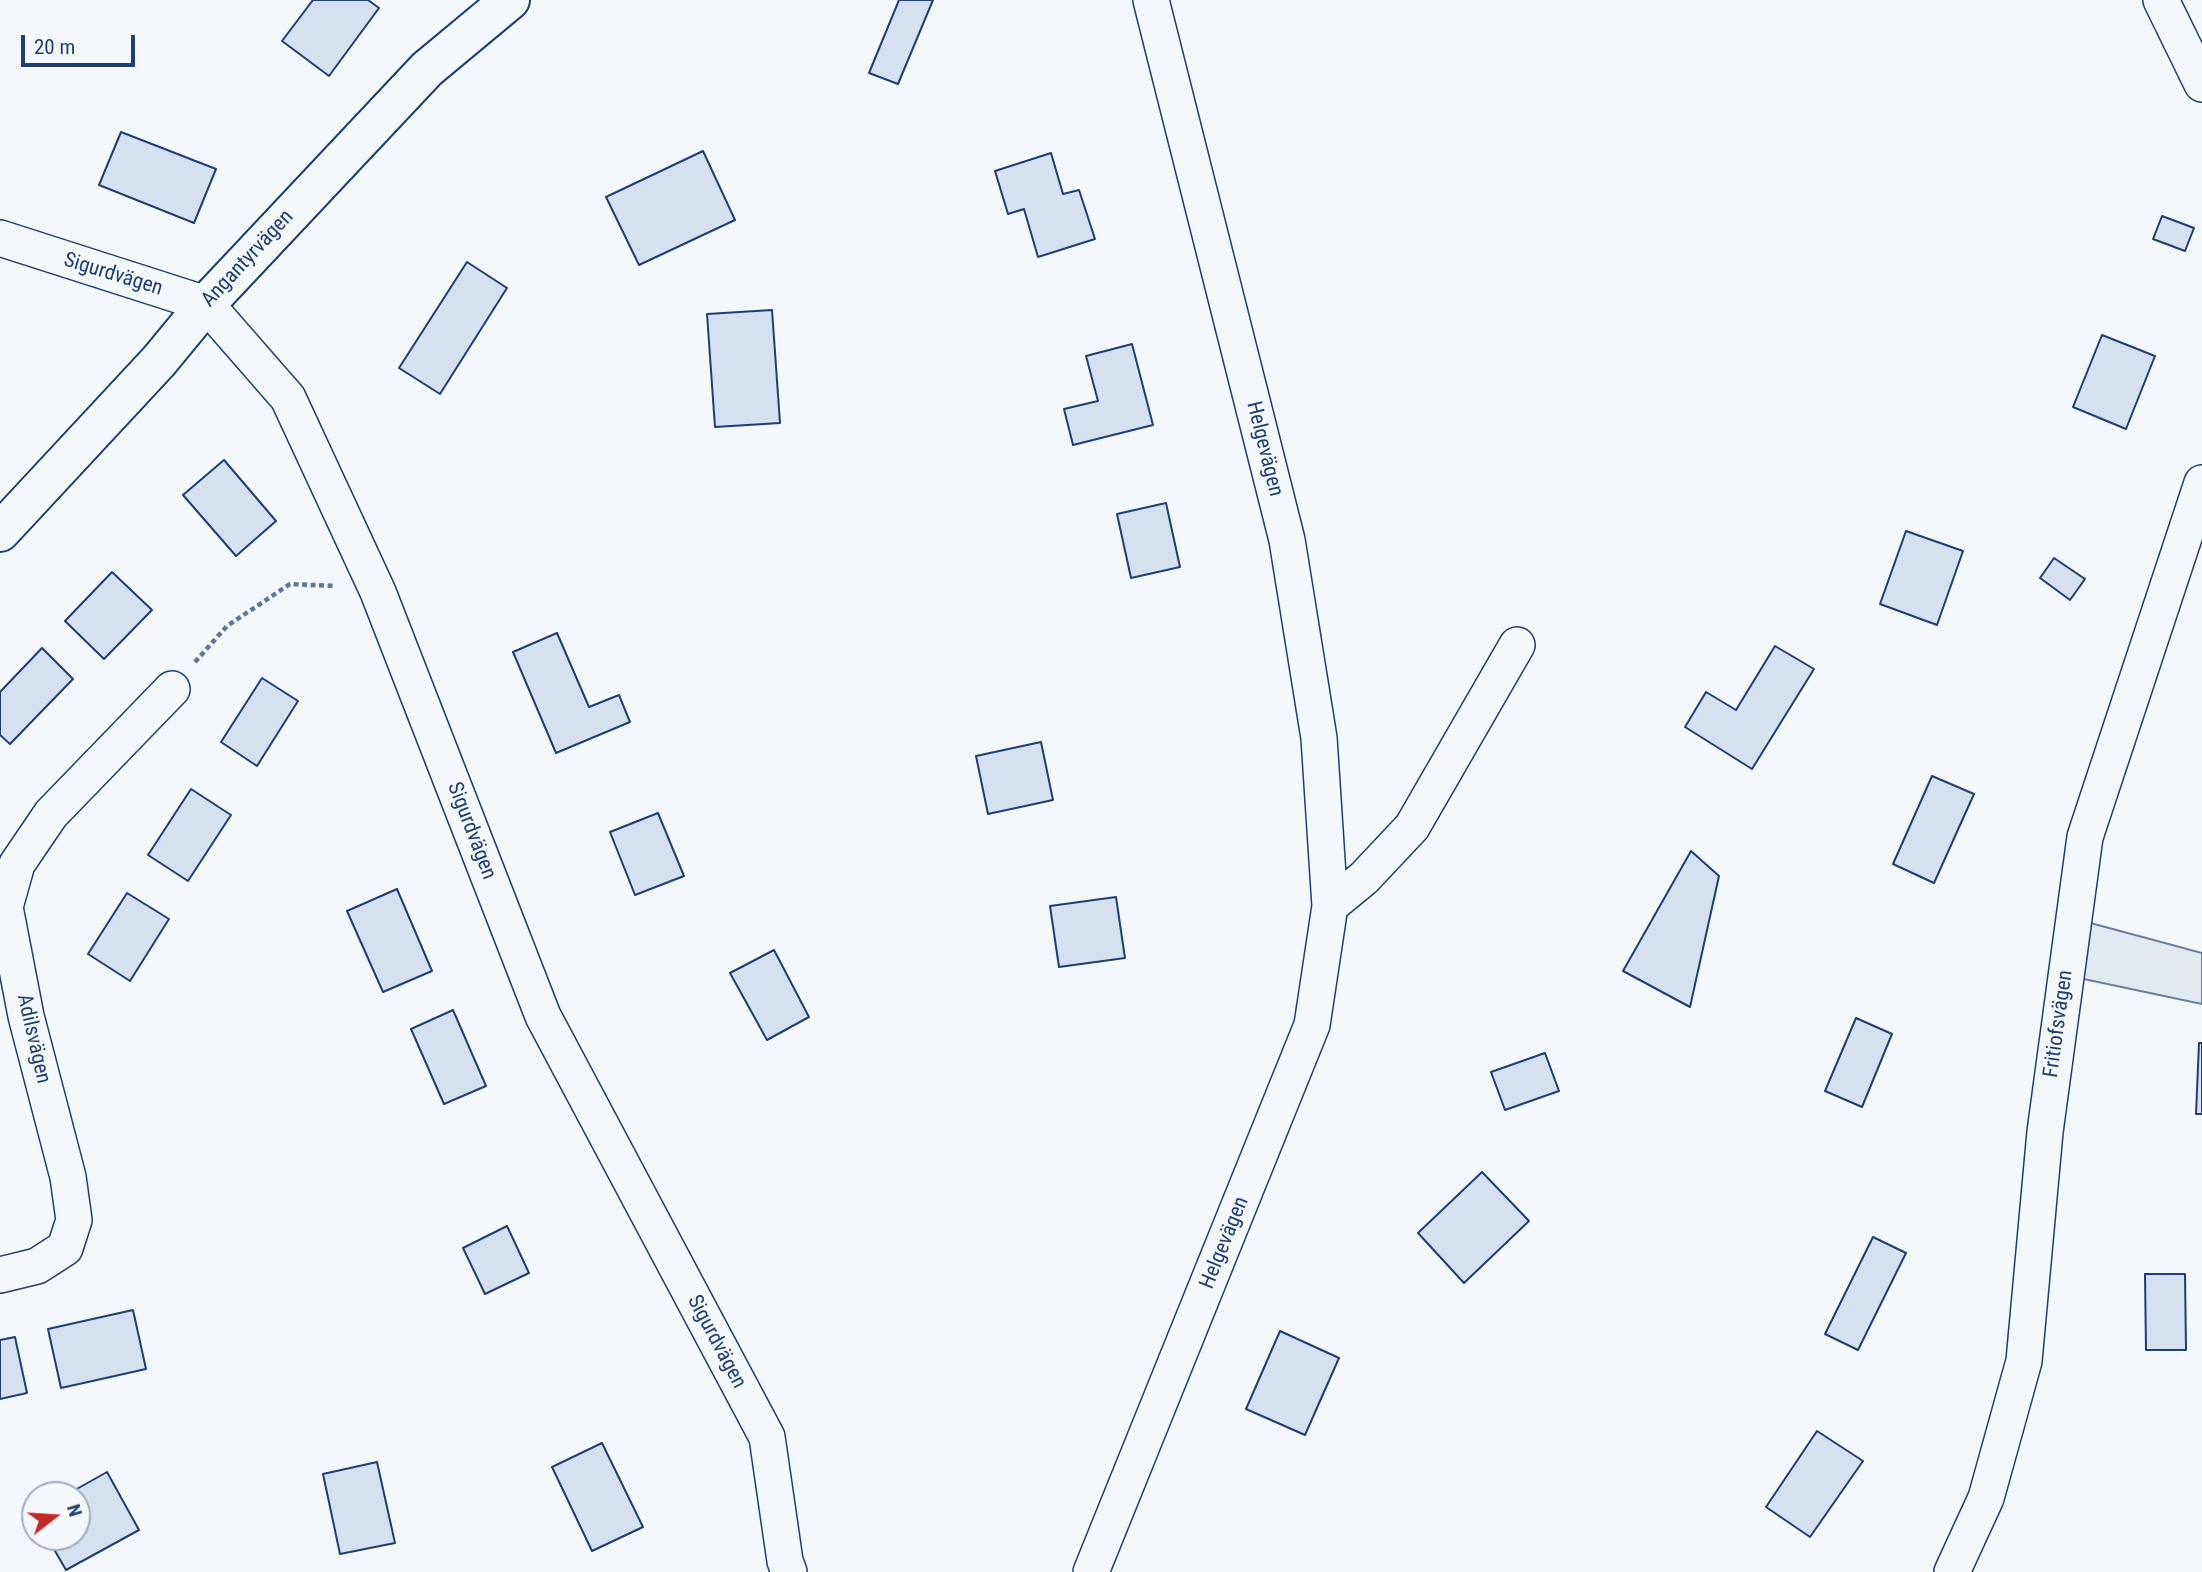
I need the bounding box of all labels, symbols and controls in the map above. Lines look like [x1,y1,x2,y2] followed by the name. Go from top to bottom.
[24,21,138,65] scale bar
[34,35,75,59] text: 20 m
[197,205,299,313] street label: Angantyrvägen
[60,248,166,302] street label: Sigurdvägen
[1240,399,1288,499] street label: Helgevägen
[441,779,501,883] street label: Sigurdvägen
[2039,969,2079,1079] street label: Fritiofsvägen
[10,992,56,1086] street label: Adilsvägen
[1195,1193,1255,1293] street label: Helgevägen
[681,1291,751,1393] street label: Sigurdvägen
[21,1481,91,1551] north arrow
[62,1501,87,1519] text: N

